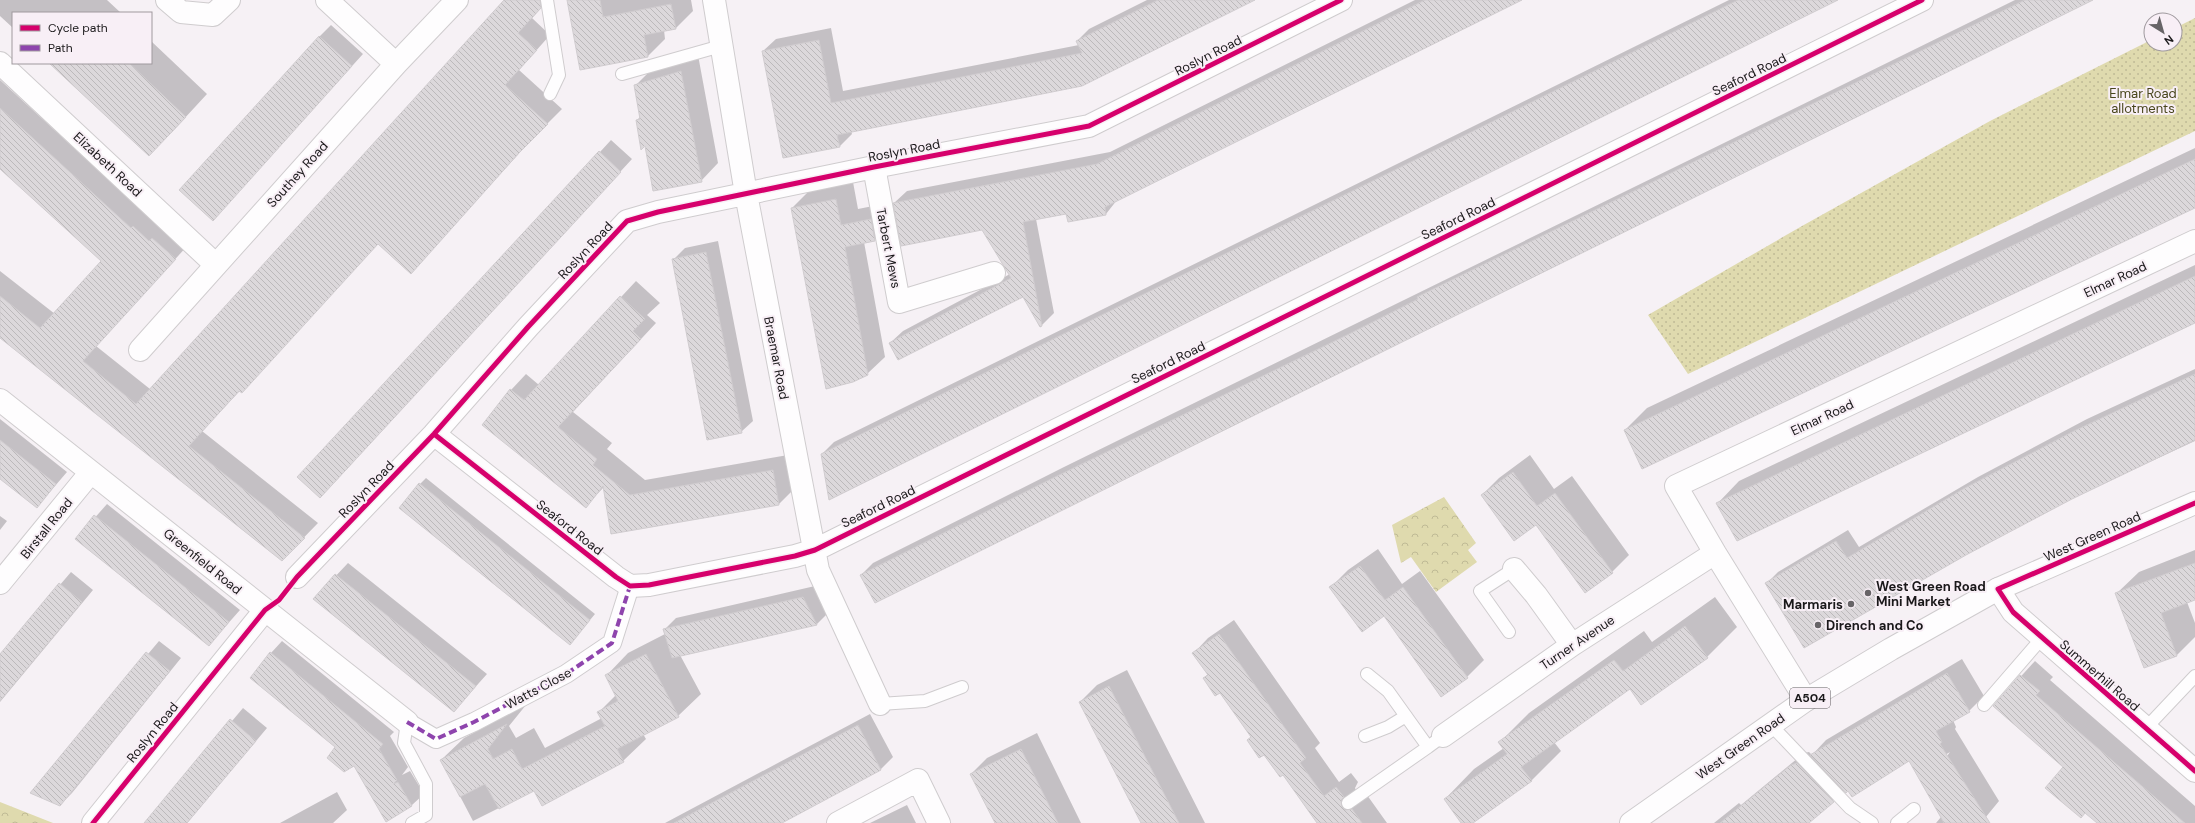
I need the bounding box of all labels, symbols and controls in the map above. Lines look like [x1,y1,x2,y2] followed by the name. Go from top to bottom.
[12,12,152,64] legend
[2143,12,2183,52] north arrow
[48,20,108,36] text: Cycle path
[1172,31,1245,80] street label: Roslyn Road
[2162,32,2176,48] text: N
[48,40,73,56] text: Path
[1709,49,1789,100] street label: Seaford Road
[2109,85,2177,117] park label: Elmar Road allotments
[70,128,146,201] street label: Elizabeth Road
[867,135,941,166] street label: Roslyn Road
[263,138,332,211] street label: Southey Road
[1418,193,1498,244] street label: Seaford Road
[872,206,905,290] street label: Tarbert Mews
[554,218,616,283] street label: Roslyn Road
[2081,257,2149,301] street label: Elmar Road
[760,315,793,401] street label: Braemar Road
[1128,337,1208,388] street label: Seaford Road
[1788,395,1856,439] street label: Elmar Road
[335,457,398,521] street label: Roslyn Road
[838,481,918,532] street label: Seaford Road
[17,494,76,562] street label: Birstall Road
[533,496,607,559] street label: Seaford Road
[2041,507,2143,565] street label: West Green Road
[160,525,245,598] street label: Greenfield Road
[1876,578,1986,610] place label: West Green Road Mini Market
[1863,588,1873,598] marker: West Green Road Mini Market
[1783,596,1843,613] place label: Marmaris
[1846,599,1856,609] marker: Marmaris
[1537,611,1618,674] street label: Turner Avenue
[1826,617,1924,634] place label: Dirench and Co
[1813,620,1823,630] marker: Dirench and Co
[2056,636,2143,715] street label: Summerhill Road
[502,664,574,713] street label: Watts Close
[1790,688,1830,708] road number: A504
[123,699,182,766] street label: Roslyn Road
[1693,709,1788,783] street label: West Green Road

